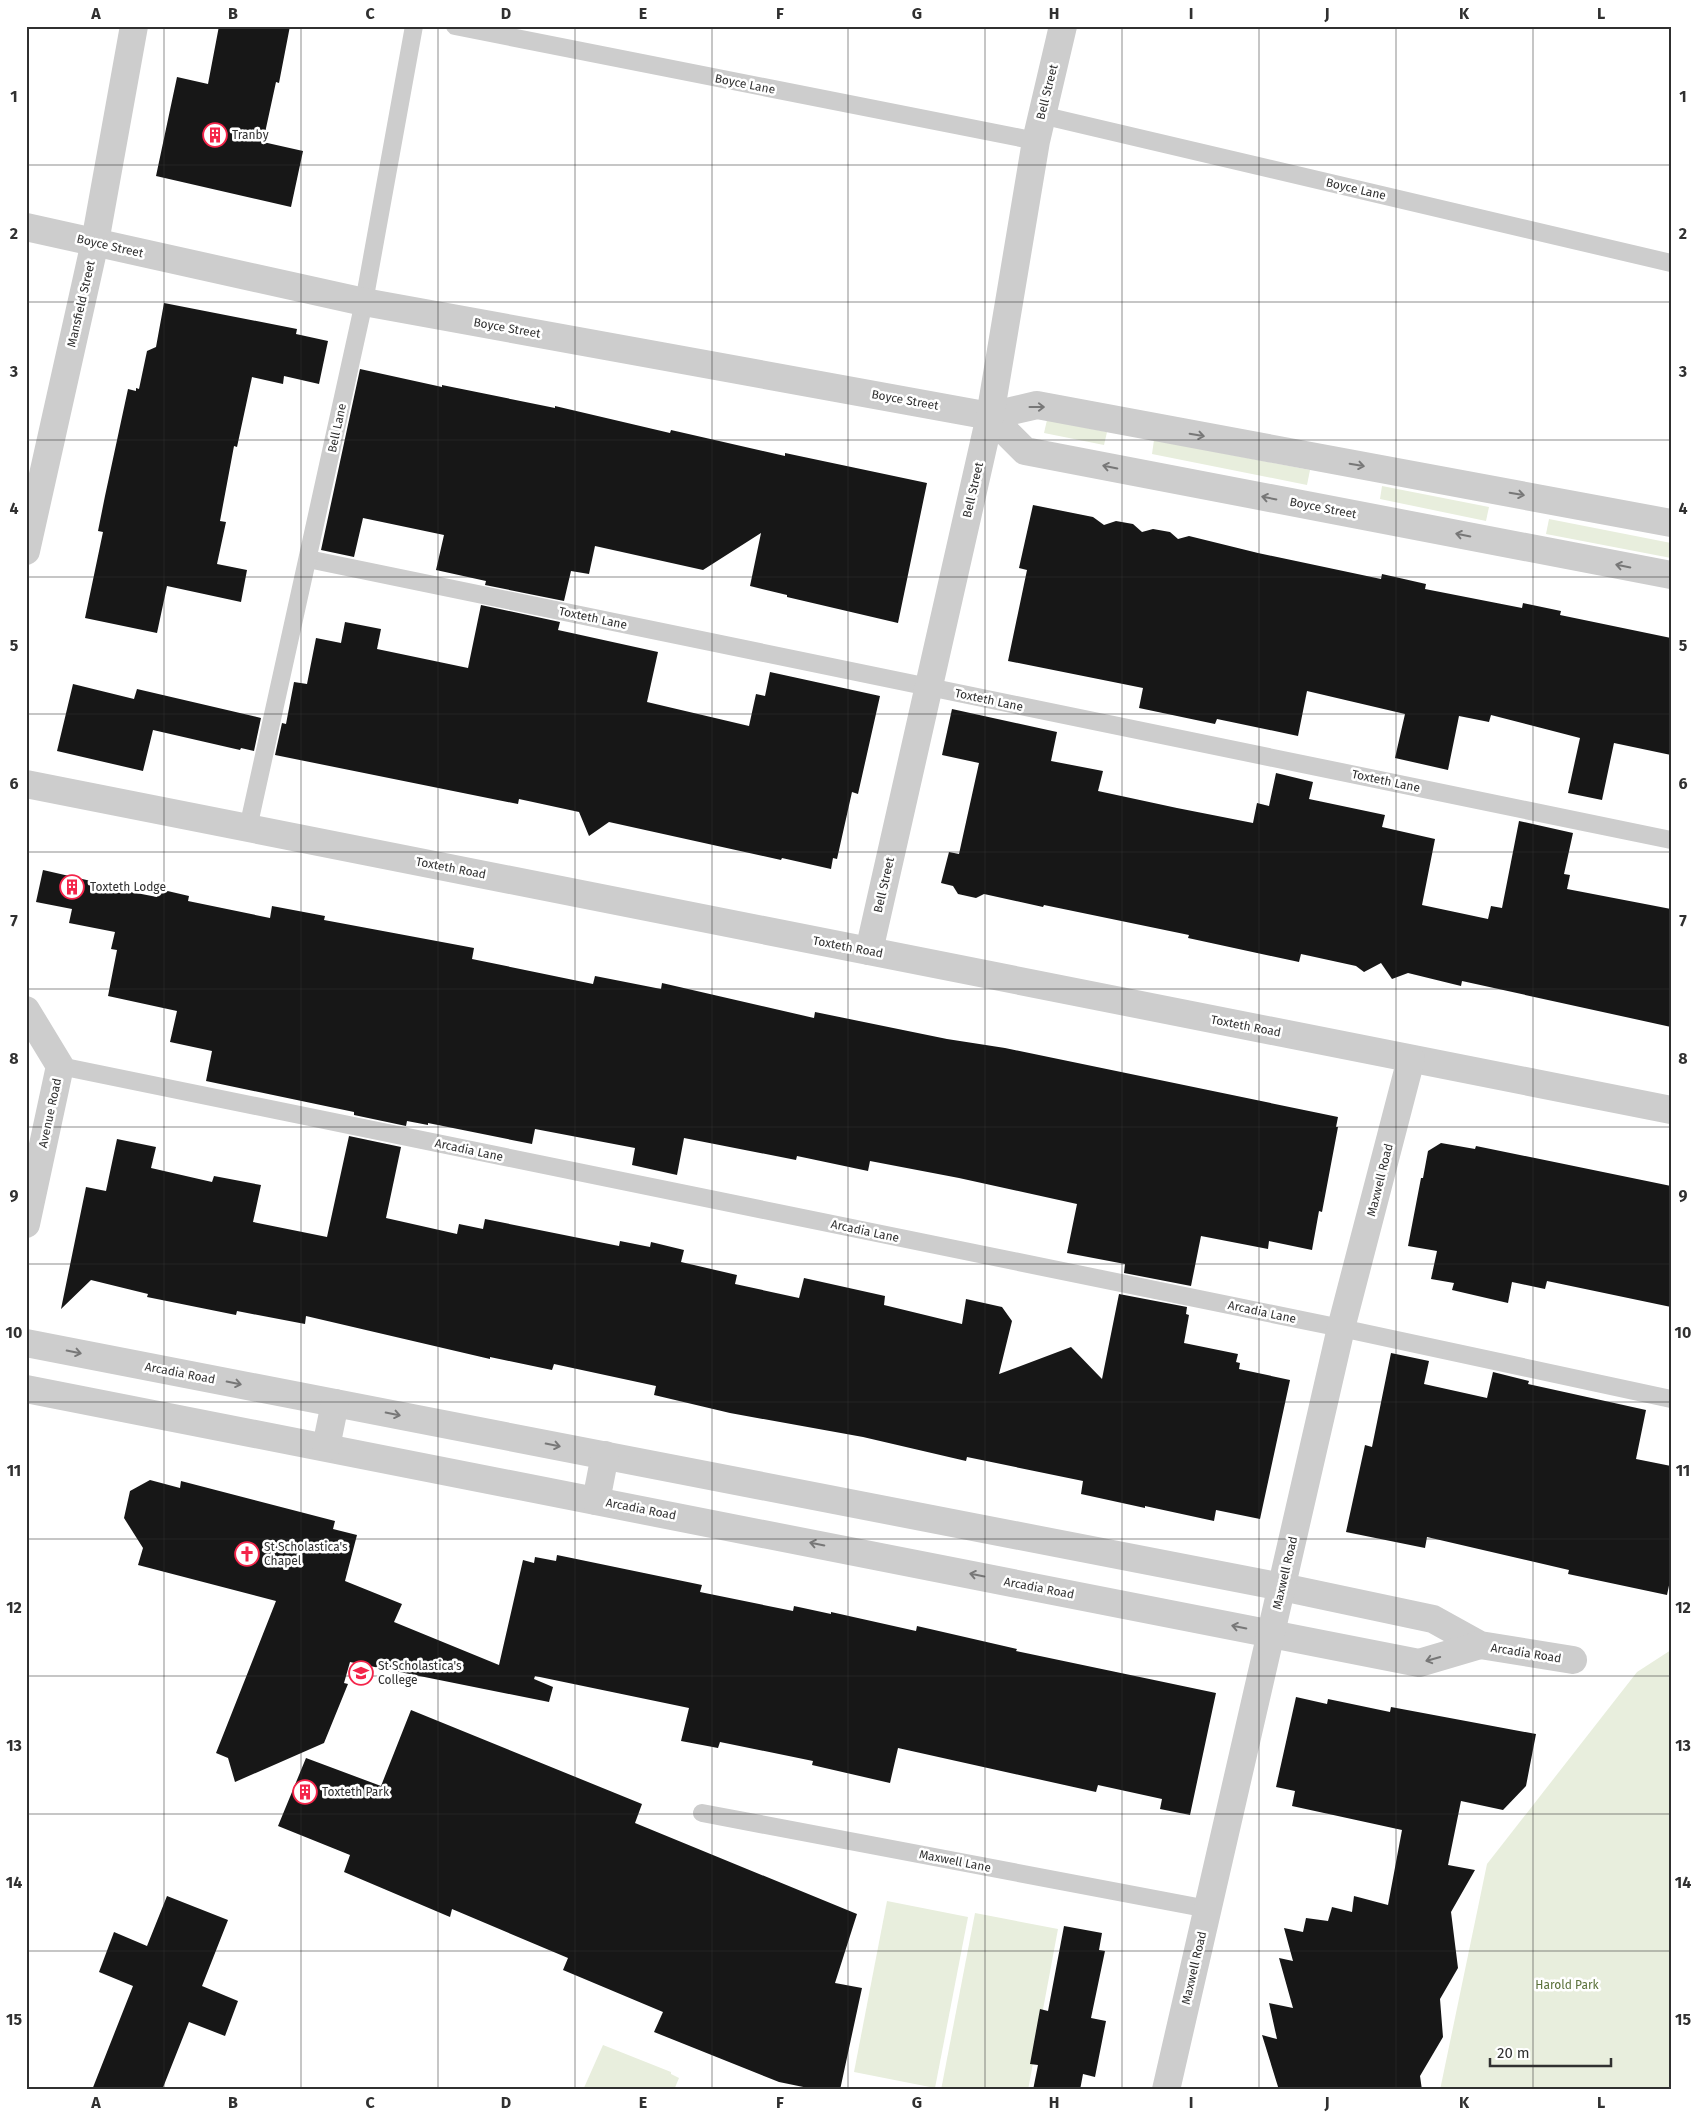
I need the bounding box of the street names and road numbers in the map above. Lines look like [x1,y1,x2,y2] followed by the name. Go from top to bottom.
[1033,62,1061,121] street label: Bell Street
[714,71,776,97] street label: Boyce Lane
[1325,175,1387,203] street label: Boyce Lane
[75,232,145,261] street label: Boyce Street
[64,259,98,349] street label: Mansfield Street
[472,315,542,341] street label: Boyce Street
[870,387,940,413] street label: Boyce Street
[325,402,349,454] street label: Bell Lane
[960,460,986,519] street label: Bell Street
[1288,495,1358,521] street label: Boyce Street
[558,604,628,632] street label: Toxteth Lane
[954,686,1024,714] street label: Toxteth Lane
[1351,767,1421,795] street label: Toxteth Lane
[415,854,487,882] street label: Toxteth Road
[871,855,897,914] street label: Bell Street
[812,933,884,961] street label: Toxteth Road
[1210,1012,1282,1040] street label: Toxteth Road
[36,1077,64,1149] street label: Avenue Road
[434,1136,504,1164] street label: Arcadia Lane
[1364,1142,1396,1218] street label: Maxwell Road
[830,1217,900,1245] street label: Arcadia Lane
[1227,1298,1297,1326] street label: Arcadia Lane
[144,1359,216,1387] street label: Arcadia Road
[605,1495,677,1523] street label: Arcadia Road
[1270,1535,1300,1611] street label: Maxwell Road
[1003,1574,1075,1602] street label: Arcadia Road
[1490,1641,1562,1665] street label: Arcadia Road
[918,1847,992,1875] street label: Maxwell Lane
[1179,1930,1209,2006] street label: Maxwell Road

